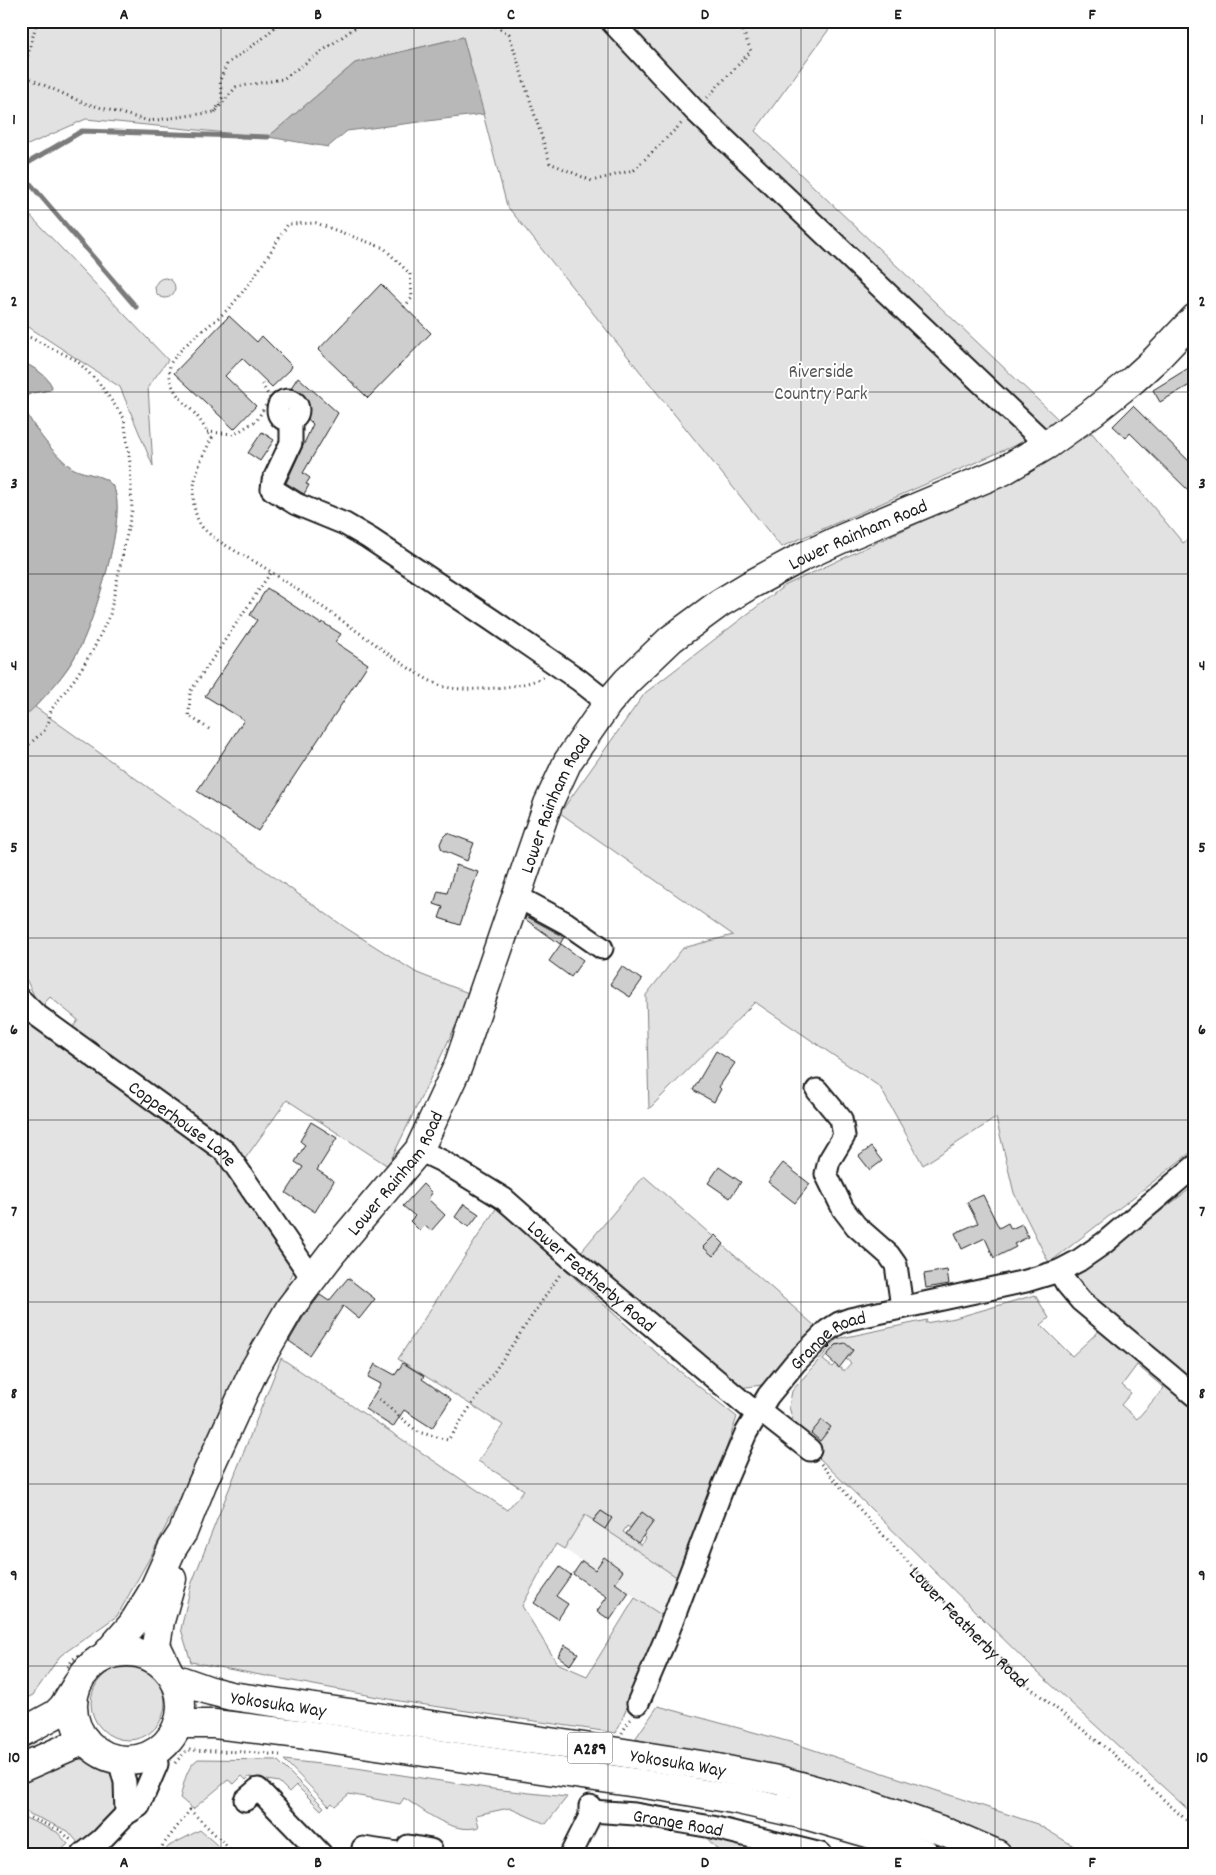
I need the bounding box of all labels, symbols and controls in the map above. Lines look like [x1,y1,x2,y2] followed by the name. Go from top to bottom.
[120,4,129,27] text: A
[314,4,322,27] text: B
[507,4,515,27] text: C
[701,4,710,27] text: D
[894,4,902,27] text: E
[1088,4,1096,27] text: F
[12,109,16,132] text: 1
[1200,109,1204,132] text: 1
[11,291,18,314] text: 2
[1199,291,1206,314] text: 2
[774,360,868,409] park label: Riverside Country Park
[10,473,18,496] text: 3
[1198,473,1206,496] text: 3
[785,494,932,579] street label: Lower Rainham Road
[11,655,17,678] text: 4
[1199,655,1205,678] text: 4
[515,731,599,877] street label: Lower Rainham Road
[10,837,18,860] text: 5
[1198,837,1206,860] text: 5
[10,1019,18,1042] text: 6
[1198,1019,1206,1042] text: 6
[121,1075,242,1173] street label: Copperhouse Lane
[342,1108,452,1243] street label: Lower Rainham Road
[11,1201,17,1224] text: 7
[1199,1201,1205,1224] text: 7
[520,1215,660,1340] street label: Lower Featherby Road
[785,1306,869,1378] street label: Grange Road
[11,1383,18,1406] text: 8
[1199,1383,1206,1406] text: 8
[901,1561,1033,1696] street label: Lower Featherby Road
[10,1565,18,1588] text: 9
[1198,1565,1206,1588] text: 9
[228,1686,328,1727] street label: Yokosuka Way
[568,1732,612,1764] road number: A289
[628,1744,728,1787] street label: Yokosuka Way
[8,1747,20,1770] text: 10
[1196,1747,1208,1770] text: 10
[631,1804,725,1846] street label: Grange Road
[120,1852,129,1875] text: A
[314,1852,322,1875] text: B
[507,1852,515,1875] text: C
[701,1852,710,1875] text: D
[894,1852,902,1875] text: E
[1088,1852,1096,1875] text: F

